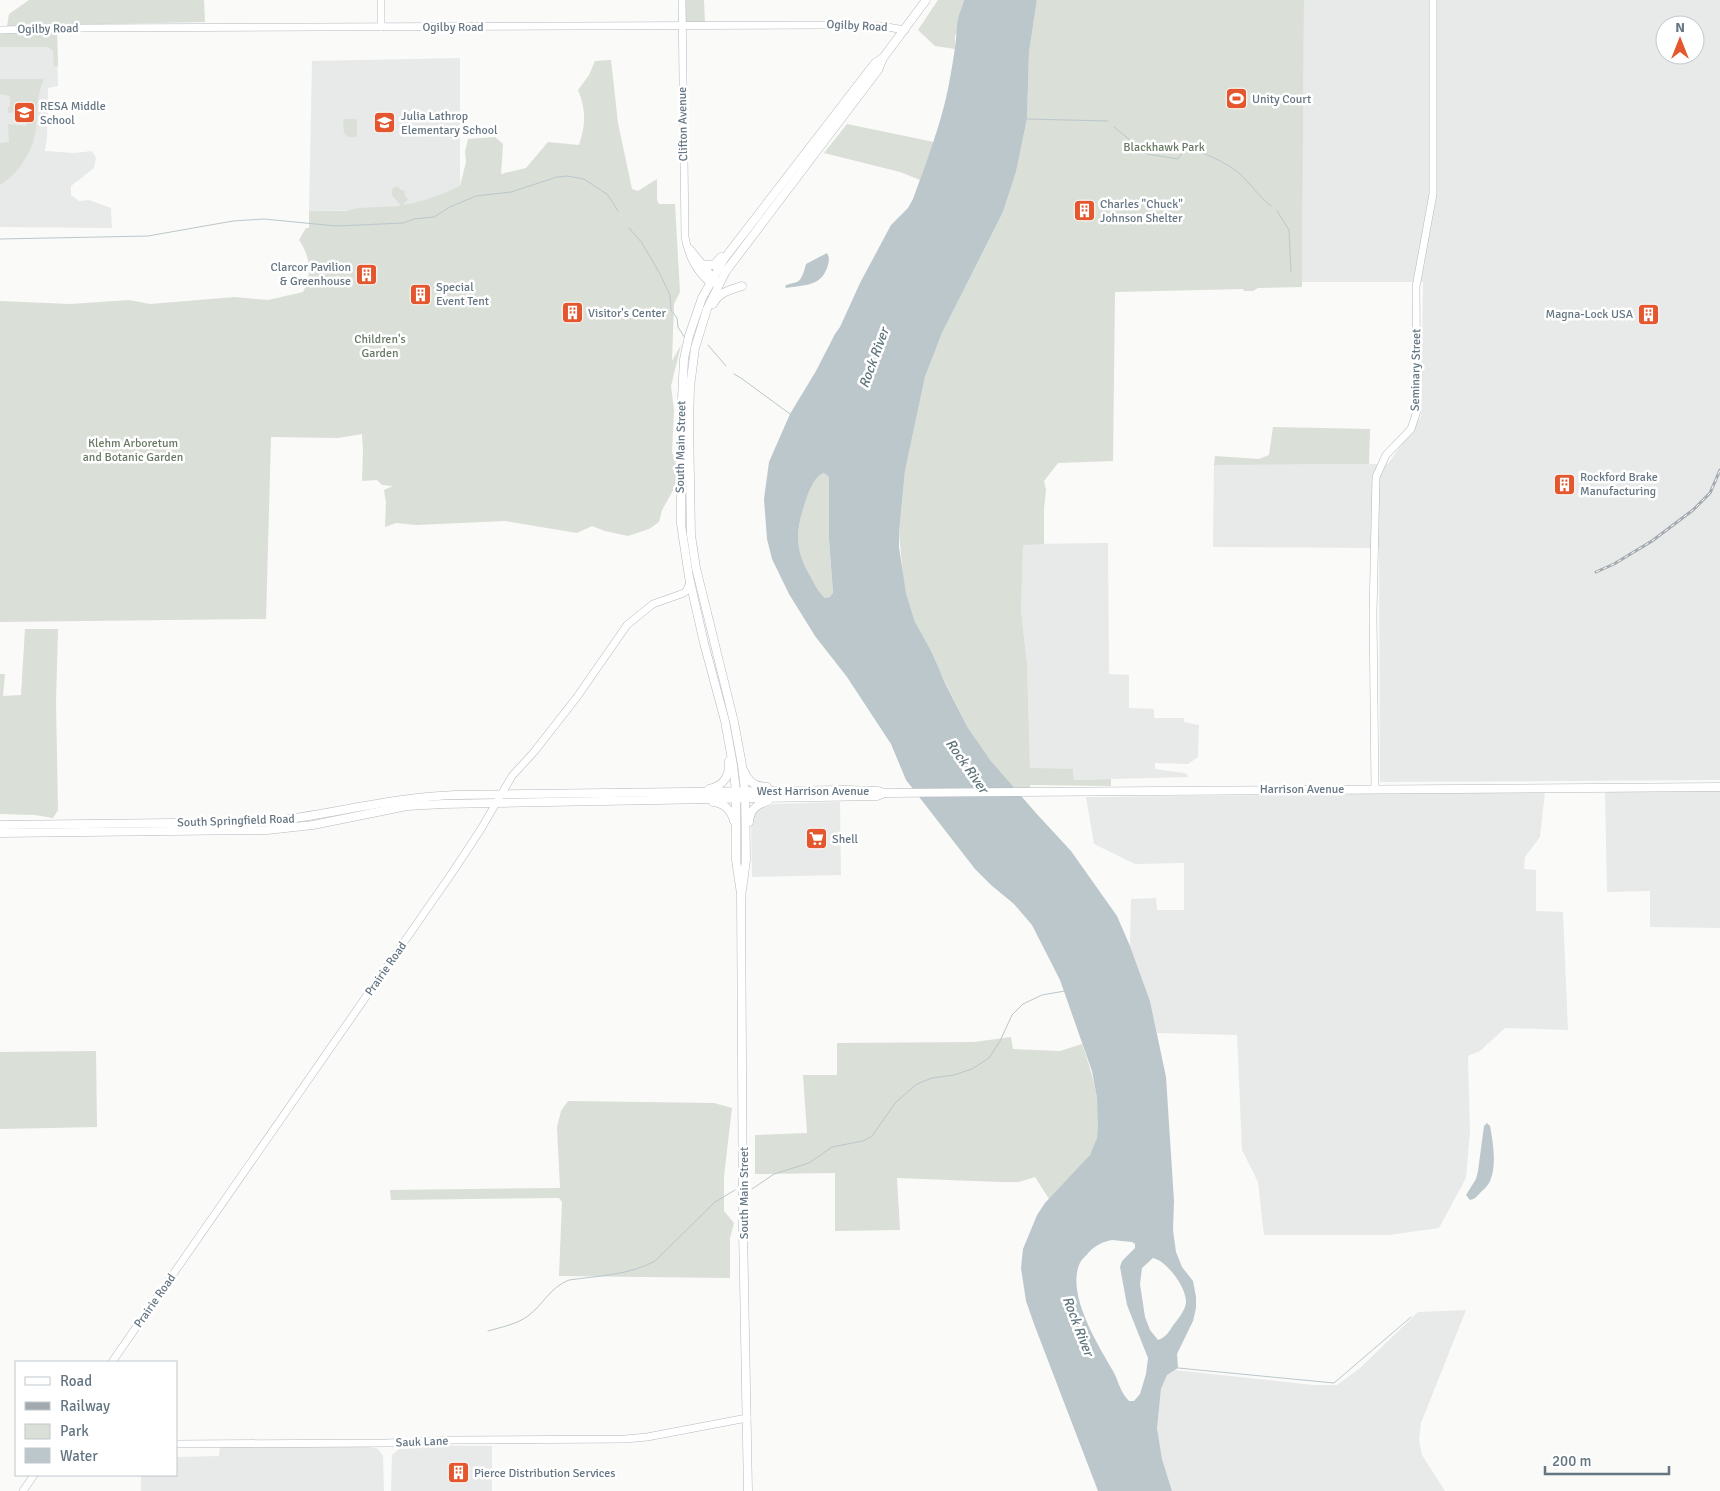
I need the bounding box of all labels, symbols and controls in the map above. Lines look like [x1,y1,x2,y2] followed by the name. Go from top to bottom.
[1655,15,1705,65] north arrow
[826,17,888,35] street label: Ogilby Road
[1675,19,1685,36] text: N
[422,20,484,35] street label: Ogilby Road
[17,21,79,37] street label: Ogilby Road
[675,87,691,161] street label: Clifton Avenue
[1224,87,1248,111] sports icon: Unity Court
[1252,92,1311,107] place label: Unity Court
[40,99,106,128] place label: RESA Middle School
[12,101,36,125] school or university icon: RESA Middle School
[401,109,498,138] place label: Julia Lathrop Elementary School
[373,111,397,135] school or university icon: Julia Lathrop Elementary School
[1123,140,1205,155] park label: Blackhawk Park
[1100,197,1183,226] place label: Charles "Chuck" Johnson Shelter
[1072,199,1096,223] building icon: Charles "Chuck" Johnson Shelter
[271,260,351,289] place label: Clarcor Pavilion & Greenhouse
[355,262,379,286] building icon: Clarcor Pavilion & Greenhouse
[436,280,489,309] place label: Special Event Tent
[408,282,432,306] building icon: Special Event Tent
[560,301,584,325] building icon: Visitor's Center
[1637,302,1661,326] building icon: Magna-Lock USA
[588,306,667,321] place label: Visitor's Center
[1546,307,1634,322] place label: Magna-Lock USA
[855,324,893,390] water label: Rock River
[1408,329,1424,411] street label: Seminary Street
[354,332,406,361] park label: Children's Garden
[673,401,689,493] street label: South Main Street
[83,436,183,465] park label: Klehm Arboretum and Botanic Garden
[1580,470,1658,499] place label: Rockford Brake Manufacturing
[1552,472,1576,496] building icon: Rockford Brake Manufacturing
[942,735,993,798] water label: Rock River
[1260,782,1344,797] street label: Harrison Avenue
[757,784,869,799] street label: West Harrison Avenue
[177,811,295,831] street label: South Springfield Road
[804,827,828,851] supermarket icon: Shell
[832,832,859,847] place label: Shell
[362,939,410,999] street label: Prairie Road
[737,1147,752,1239] street label: South Main Street
[131,1271,179,1331] street label: Prairie Road
[1059,1294,1098,1360] water label: Rock River
[15,1361,178,1476] legend
[60,1372,92,1390] text: Road
[60,1397,110,1415] text: Railway
[60,1422,89,1440] text: Park
[395,1434,449,1450] street label: Sauk Lane
[1545,1444,1669,1476] scale bar
[60,1447,98,1465] text: Water
[1552,1452,1592,1470] text: 200 m
[446,1461,470,1485] building icon: Pierce Distribution Services
[474,1466,616,1481] place label: Pierce Distribution Services

